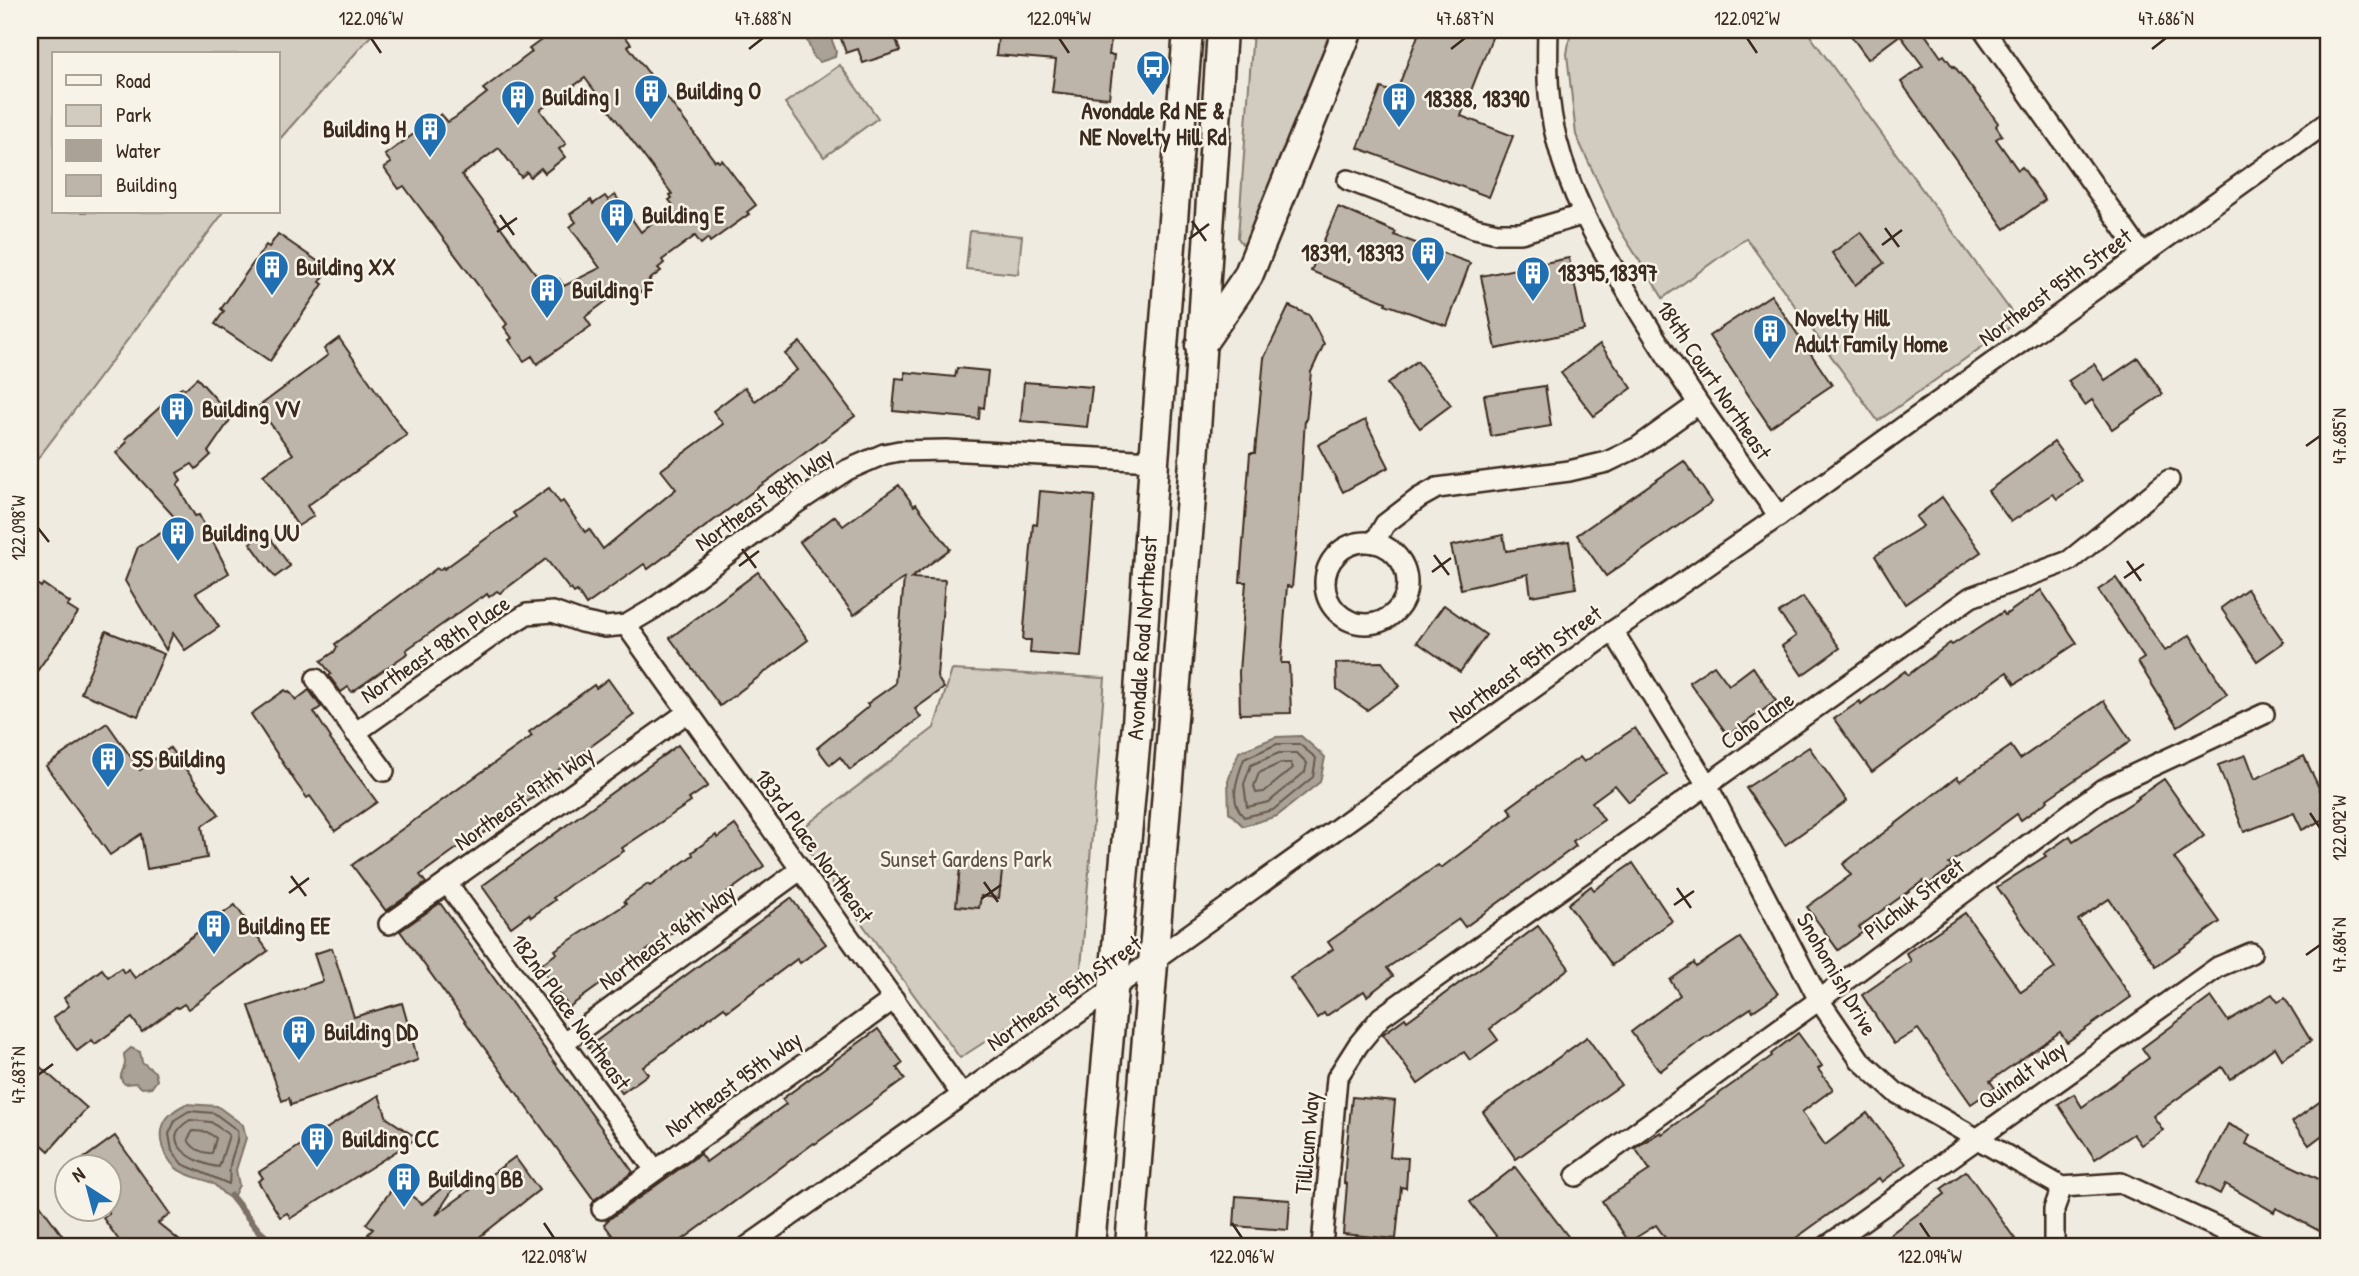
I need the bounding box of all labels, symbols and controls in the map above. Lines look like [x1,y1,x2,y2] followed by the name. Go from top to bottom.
[339,6,403,31] text: 122.096°W
[735,6,791,31] text: 47.688°N
[1027,6,1091,31] text: 122.094°W
[1436,6,1494,31] text: 47.687°N
[1714,6,1780,31] text: 122.092°W
[2138,6,2194,31] text: 47.686°N
[1134,48,1172,97] bus stop icon: Avondale Rd NE & NE Novelty Hill Rd
[52,52,280,214] legend
[116,66,150,95] text: Road
[632,72,670,121] building icon: Building O
[676,75,761,107] place label: Building O
[499,78,537,127] building icon: Building I
[1380,80,1418,129] building icon: 18388, 18390
[542,81,620,113] place label: Building I
[1424,83,1530,114] place label: 18388, 18390
[1079,95,1227,153] place label: Avondale Rd NE & NE Novelty Hill Rd
[116,100,151,129] text: Park
[411,110,449,159] building icon: Building H
[323,113,406,145] place label: Building H
[116,136,161,165] text: Water
[116,170,177,199] text: Building
[598,196,636,245] building icon: Building E
[642,199,725,231] place label: Building E
[1972,220,2139,353] street label: Northeast 95th Street
[1409,234,1447,283] building icon: 18391, 18393
[1301,237,1404,268] place label: 18391, 18393
[253,248,291,297] building icon: Building XX
[296,251,396,283] place label: Building XX
[1514,254,1552,303] building icon: 18395,18397
[1558,257,1658,288] place label: 18395,18397
[528,271,566,320] building icon: Building F
[572,274,654,306] place label: Building F
[1650,294,1780,466] street label: 184th Court Northeast
[1795,302,1949,360] place label: Novelty Hill Adult Family Home
[1751,312,1789,361] building icon: Novelty Hill Adult Family Home
[158,390,196,439] building icon: Building VV
[202,393,301,425] place label: Building VV
[2327,408,2352,464] text: 47.685°N
[688,439,839,558] street label: Northeast 98th Way
[6,496,31,560] text: 122.098°W
[159,514,197,563] building icon: Building UU
[202,517,300,549] place label: Building UU
[1119,534,1164,741] street label: Avondale Road Northeast
[354,587,515,710] street label: Northeast 98th Place
[1442,597,1609,730] street label: Northeast 95th Street
[1714,683,1800,756] street label: Coho Lane
[448,738,600,857] street label: Northeast 97th Way
[89,740,127,789] building icon: SS Building
[132,743,225,775] place label: SS Building
[748,762,882,930] street label: 183rd Place Northeast
[2327,795,2352,861] text: 122.092°W
[880,843,1052,874] park label: Sunset Gardens Park
[1857,850,1971,947] street label: Pilchuk Street
[592,876,741,997] street label: Northeast 96th Way
[195,907,233,956] building icon: Building EE
[1790,907,1885,1041] street label: Snohomish Drive
[238,910,331,942] place label: Building EE
[2327,918,2352,973] text: 47.684°N
[504,927,639,1097] street label: 182nd Place Northeast
[980,927,1148,1058] street label: Northeast 95th Street
[280,1013,318,1062] building icon: Building DD
[324,1016,419,1048] place label: Building DD
[658,1023,808,1144] street label: Northeast 95th Way
[1971,1033,2072,1116] street label: Quinalt Way
[6,1046,31,1104] text: 47.687°N
[1287,1090,1326,1196] street label: Tillicum Way
[298,1120,336,1169] building icon: Building CC
[342,1123,439,1155] place label: Building CC
[52,1154,122,1224] north arrow
[385,1160,423,1209] building icon: Building BB
[66,1161,90,1188] text: N
[428,1163,524,1195] place label: Building BB
[522,1244,586,1269] text: 122.098°W
[1210,1244,1274,1269] text: 122.096°W
[1898,1244,1962,1269] text: 122.094°W

